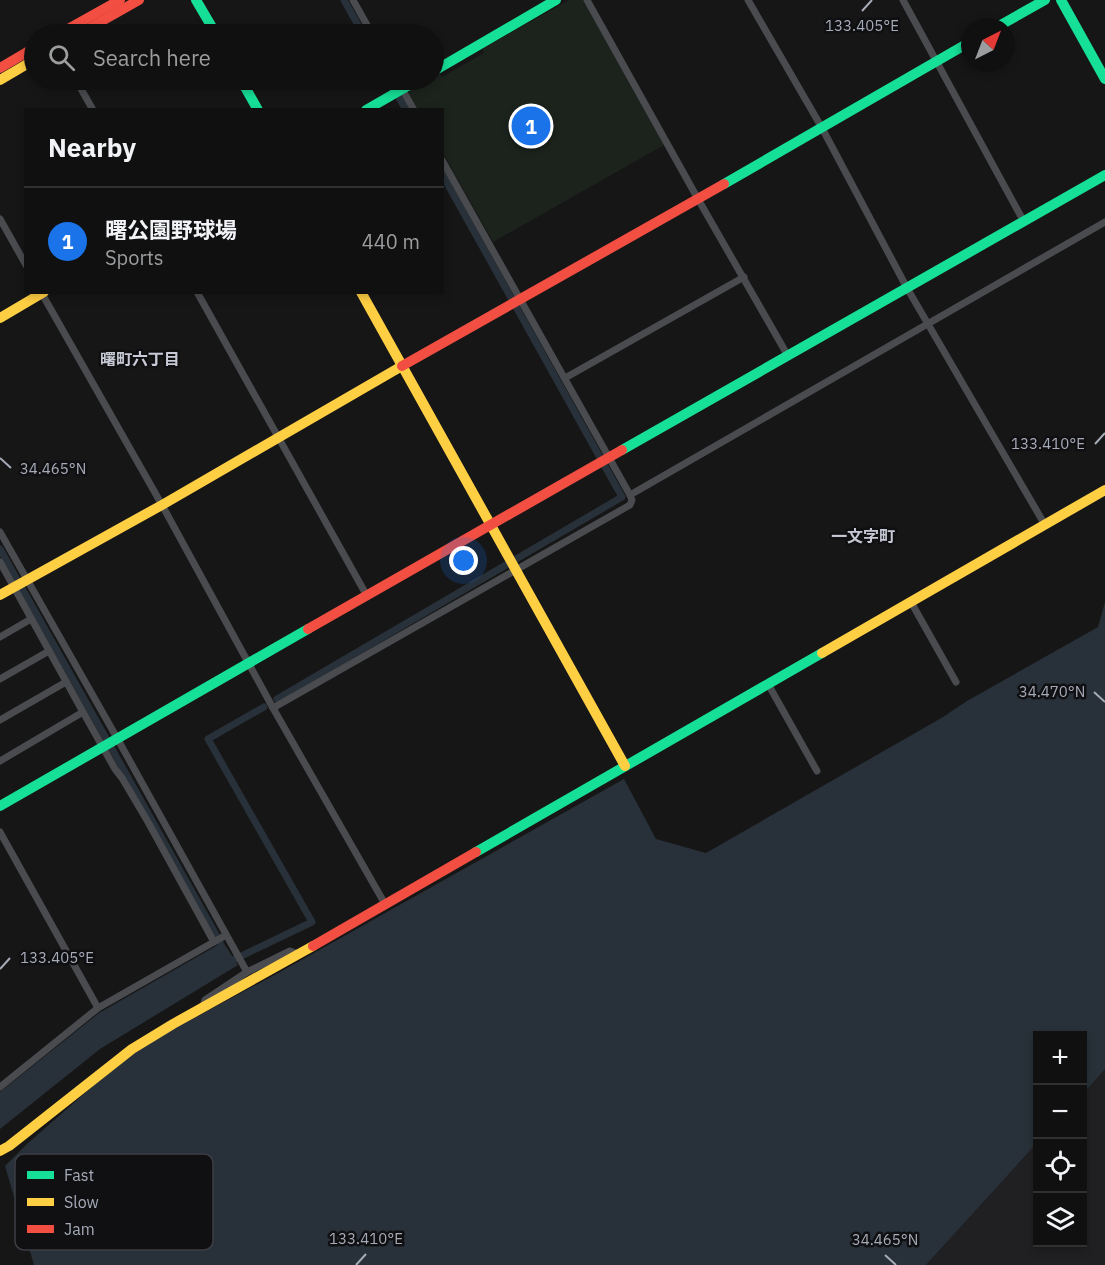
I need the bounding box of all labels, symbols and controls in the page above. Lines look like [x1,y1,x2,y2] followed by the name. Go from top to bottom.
[825,16,899,35] text: 133.405°E
[961,18,1015,72] north arrow
[24,24,444,90] search box
[45,41,78,74] icon: search
[93,43,211,72] text: Search here
[512,104,550,148] pin: 1
[48,130,136,164] text: Nearby
[105,215,237,244] text: 曙公園野球場
[62,228,74,255] text: 1
[362,228,420,255] text: 440 m
[105,244,164,271] text: Sports
[100,349,180,369] district label: 曙町六丁目
[1011,434,1085,453] text: 133.410°E
[20,459,86,478] text: 34.465°N
[831,526,895,546] district label: 一文字町
[449,546,478,575] your location
[1019,682,1085,701] text: 34.470°N
[20,948,94,967] text: 133.405°E
[1033,1031,1087,1247] map controls
[1033,1031,1087,1085] button: +
[1033,1085,1087,1139] button: −
[1033,1139,1087,1193] button: locate
[15,1154,213,1250] legend
[64,1165,94,1185] text: Fast
[64,1192,99,1212] text: Slow
[1033,1193,1087,1247] button: layers
[64,1219,95,1239] text: Jam
[329,1229,403,1248] text: 133.410°E
[852,1230,918,1249] text: 34.465°N

